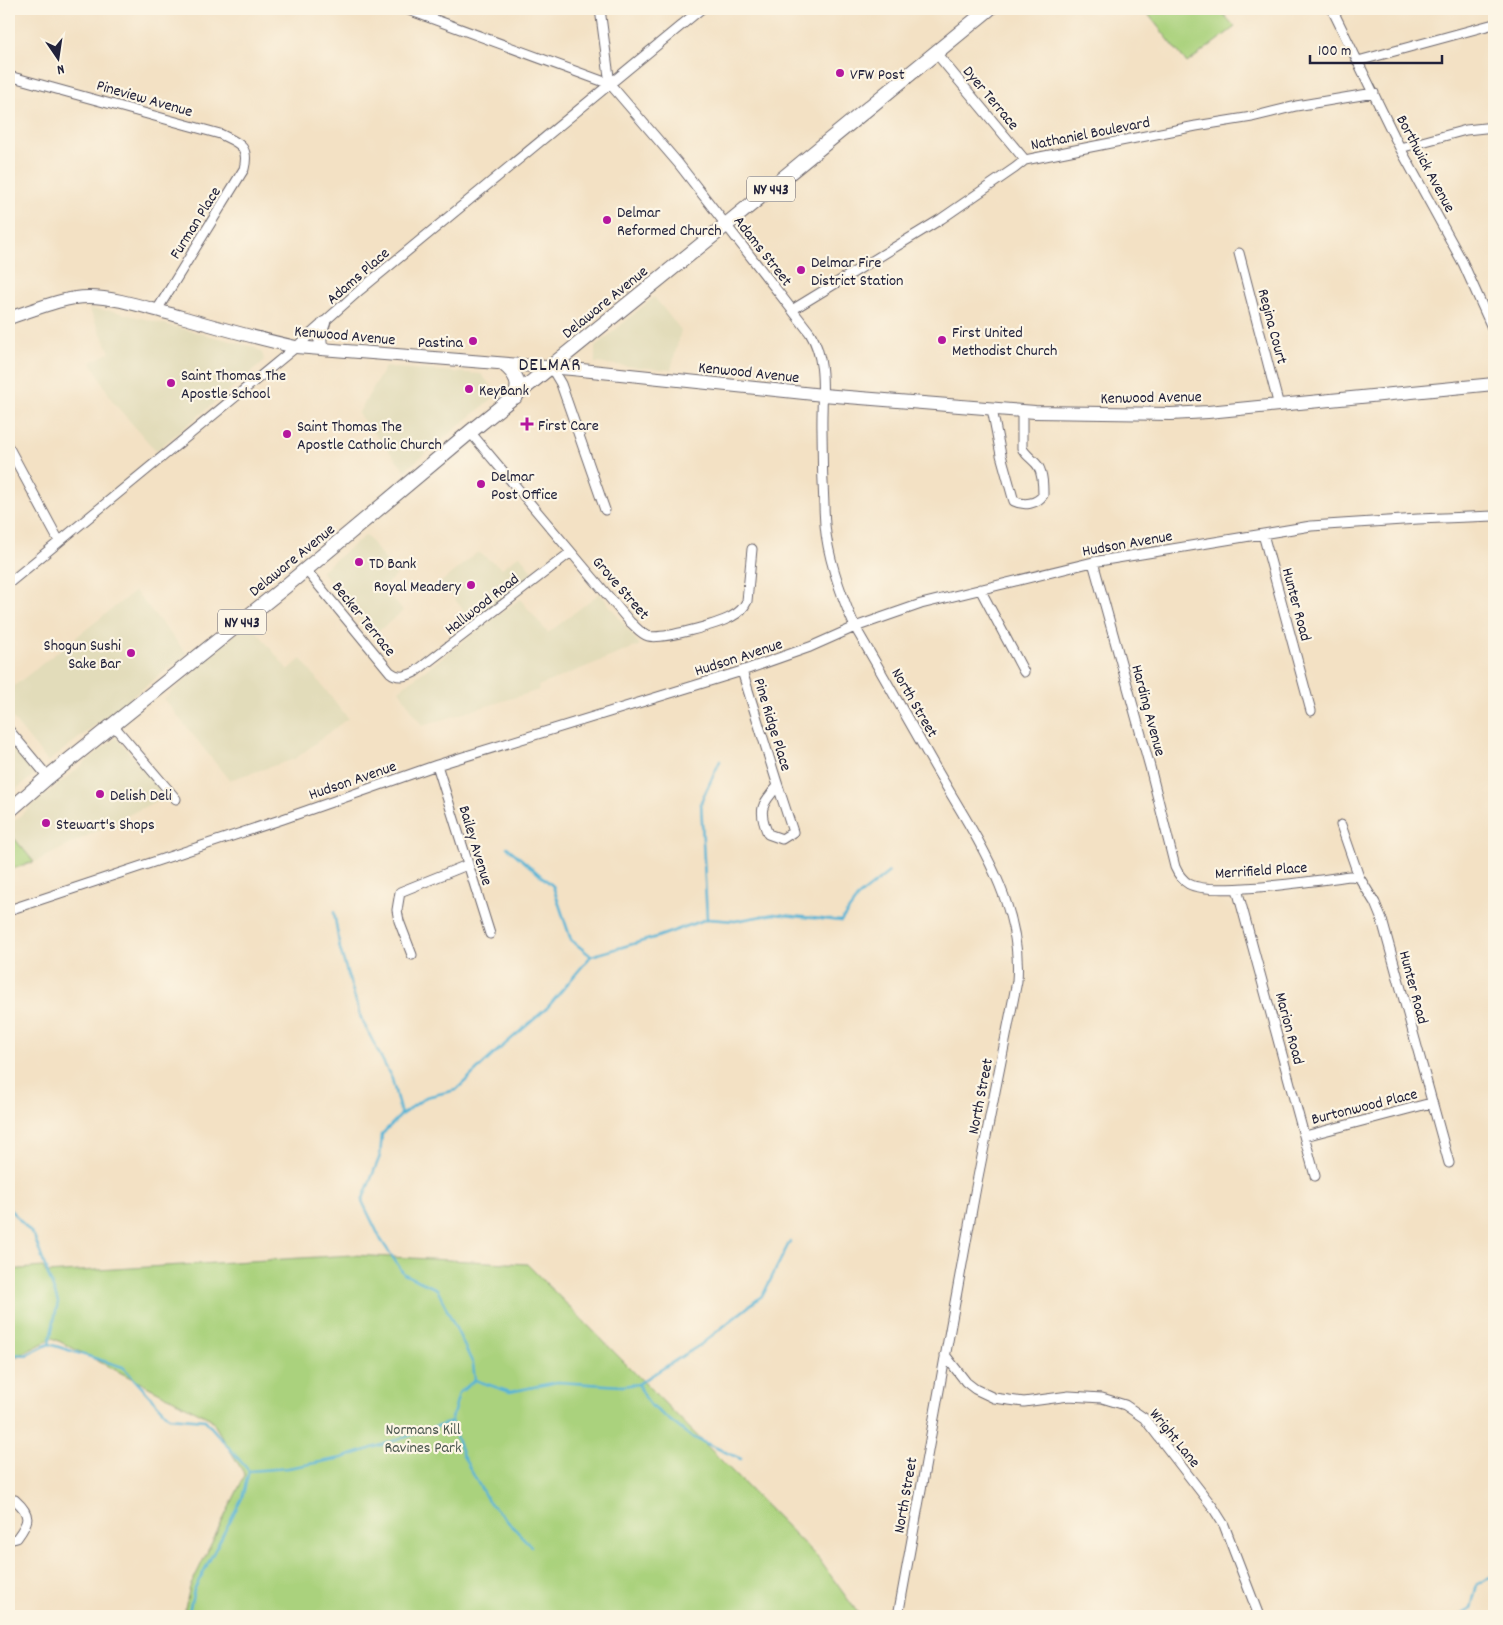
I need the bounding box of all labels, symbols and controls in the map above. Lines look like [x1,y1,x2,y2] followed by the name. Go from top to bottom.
[32,32,82,82] north arrow
[1310,32,1443,64] scale bar
[1318,41,1351,63] text: 100 m
[55,58,66,79] text: N
[956,61,1024,136] street label: Dyer Terrace
[850,64,905,87] place label: VFW Post
[834,67,846,79] marker: VFW Post
[94,75,195,124] street label: Pineview Avenue
[1389,111,1460,217] street label: Borthwick Avenue
[1029,112,1152,157] street label: Nathaniel Boulevard
[747,176,795,202] road number: NY 443
[165,183,227,264] street label: Furman Place
[617,202,722,243] place label: Delmar Reformed Church
[727,211,797,292] street label: Adams Street
[601,214,613,226] marker: Delmar Reformed Church
[322,243,395,311] street label: Adams Place
[811,252,904,293] place label: Delmar Fire District Station
[558,261,654,345] street label: Delaware Avenue
[795,264,807,276] marker: Delmar Fire District Station
[1251,286,1293,367] street label: Regina Court
[293,321,396,352] street label: Kenwood Avenue
[952,322,1057,363] place label: First United Methodist Church
[418,332,463,355] place label: Pastina
[936,334,948,346] marker: First United Methodist Church
[467,335,479,347] marker: Pastina
[519,353,581,380] district label: DELMAR
[697,357,800,390] street label: Kenwood Avenue
[181,365,286,406] place label: Saint Thomas The Apostle School
[165,377,177,389] marker: Saint Thomas The Apostle School
[479,380,529,403] place label: KeyBank
[463,383,475,395] marker: KeyBank
[1100,386,1202,411] street label: Kenwood Avenue
[538,415,599,438] place label: First Care
[297,416,442,457] place label: Saint Thomas The Apostle Catholic Church
[520,417,534,431] marker: First Care
[281,428,293,440] marker: Saint Thomas The Apostle Catholic Church
[491,466,558,507] place label: Delmar Post Office
[475,478,487,490] marker: Delmar Post Office
[245,519,341,603] street label: Delaware Avenue
[1080,525,1174,564] street label: Hudson Avenue
[586,552,654,625] street label: Grove Street
[369,553,416,576] place label: TD Bank
[353,556,365,568] marker: TD Bank
[1275,565,1316,644] street label: Hunter Road
[440,569,525,641] street label: Hallwood Road
[374,576,462,599] place label: Royal Meadery
[326,577,400,662] street label: Becker Terrace
[465,579,477,591] marker: Royal Meadery
[218,610,266,634] road number: NY 443
[692,633,786,683] street label: Hudson Avenue
[44,635,121,676] place label: Shogun Sushi Sake Bar
[125,647,137,659] marker: Shogun Sushi Sake Bar
[1124,662,1171,759] street label: Harding Avenue
[885,664,943,742] street label: North Street
[747,675,797,774] street label: Pine Ridge Place
[306,756,400,807] street label: Hudson Avenue
[110,785,172,808] place label: Delish Deli
[94,788,106,800] marker: Delish Deli
[452,803,498,889] street label: Bailey Avenue
[56,814,155,837] place label: Stewart's Shops
[40,817,52,829] marker: Stewart's Shops
[1214,857,1308,886] street label: Merrifield Place
[1392,948,1433,1027] street label: Hunter Road
[1268,990,1309,1067] street label: Marion Road
[963,1057,1000,1136] street label: North Street
[1309,1083,1420,1132] street label: Burtonwood Place
[1143,1404,1205,1473] street label: Wright Lane
[385,1419,462,1460] park label: Normans Kill Ravines Park
[888,1456,924,1535] street label: North Street

